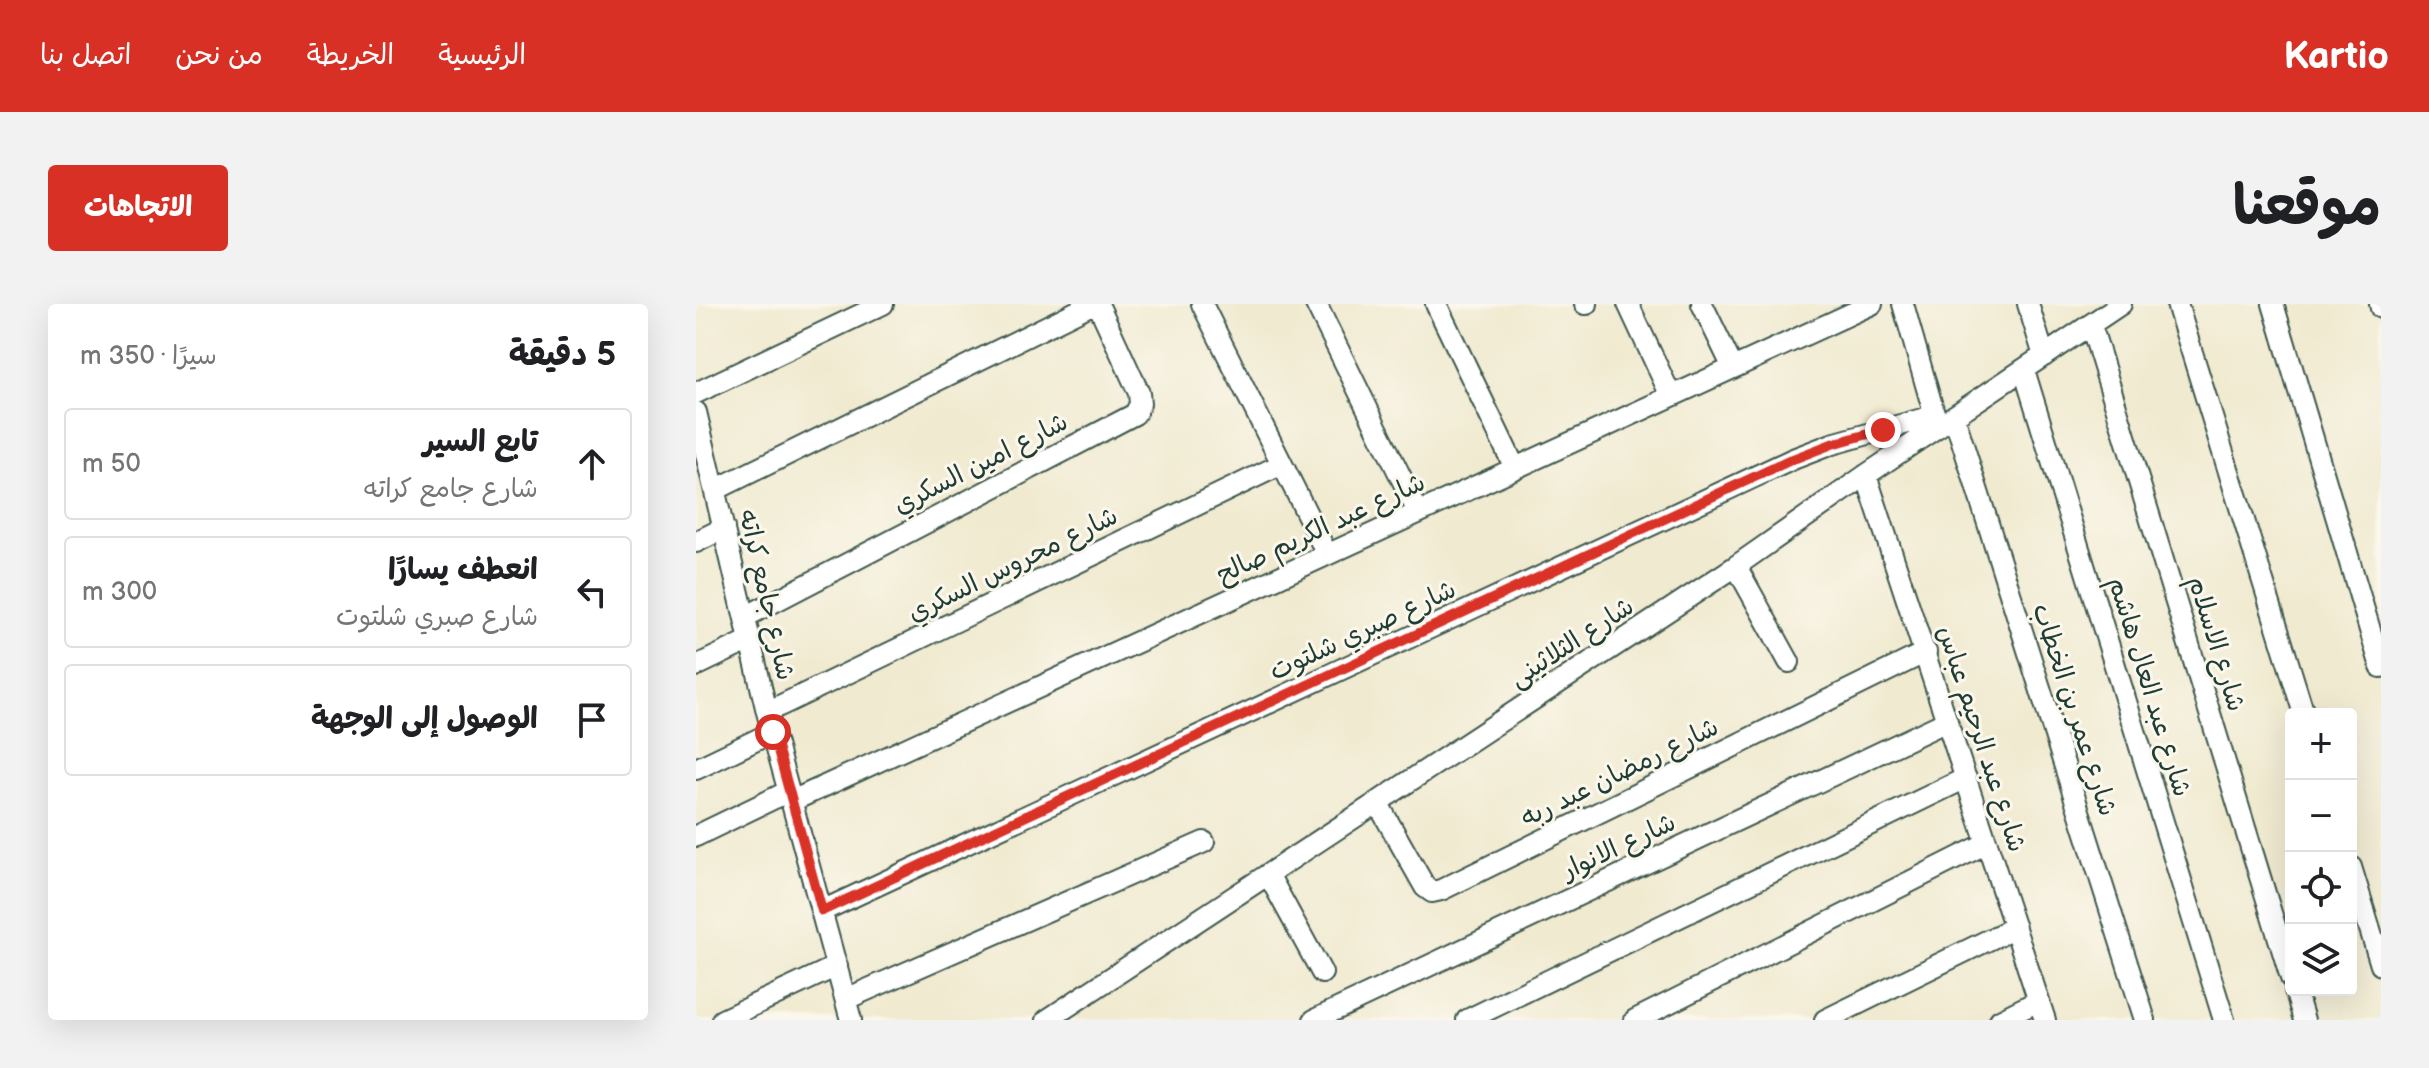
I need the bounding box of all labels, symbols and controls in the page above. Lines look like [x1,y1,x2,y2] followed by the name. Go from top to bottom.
[2284,34,2389,79] text: Kartio
[40,39,131,72] text: اتصل بنا
[175,39,263,72] text: من نحن
[307,39,394,72] text: الخريطة
[438,39,526,72] text: الرئيسية
[48,165,228,251] button: الاتجاهات
[2233,174,2381,241] text: موقعنا
[509,334,616,375] text: 5 دقيقة
[80,341,217,372] text: سيرًا · 350 m
[889,407,1074,523] street label: شارع امين السكري
[1865,412,1901,448] route end
[423,424,538,460] text: تابع السير
[570,442,614,486] icon: ahead
[82,449,141,480] text: 50 m
[1212,467,1432,594] street label: شارع عبد الكريم صالح
[364,474,538,505] text: شارع جامع كراته
[903,501,1124,631] street label: شارع محروس السكري
[729,507,801,684] street label: شارع جامع كراته
[388,552,538,588] text: انعطف يسارًا
[570,570,614,614] icon: left
[2098,573,2197,801] street label: شارع عبد العال هاشم
[2178,573,2251,716] street label: شارع الاسلام
[1265,574,1462,690] street label: شارع صبري شلتوت
[82,577,157,608] text: 300 m
[1504,591,1641,696] street label: شارع الثلاثينى
[2024,600,2123,820] street label: شارع عمر بن الخطاب
[336,602,538,633] text: شارع صبري شلتوت
[1927,622,2032,857] street label: شارع عبد الرحيم عباس
[570,698,614,742] icon: arrive
[311,701,538,737] text: الوصول إلى الوجهة
[2285,708,2357,996] map controls
[2285,708,2357,780] button: +
[1516,712,1724,835] street label: شارع رمضان عبد ربه
[755,714,791,750] route start
[2285,780,2357,852] button: −
[1555,807,1681,889] street label: شارع الانوار
[2285,852,2357,924] button: locate
[2285,924,2357,996] button: layers

